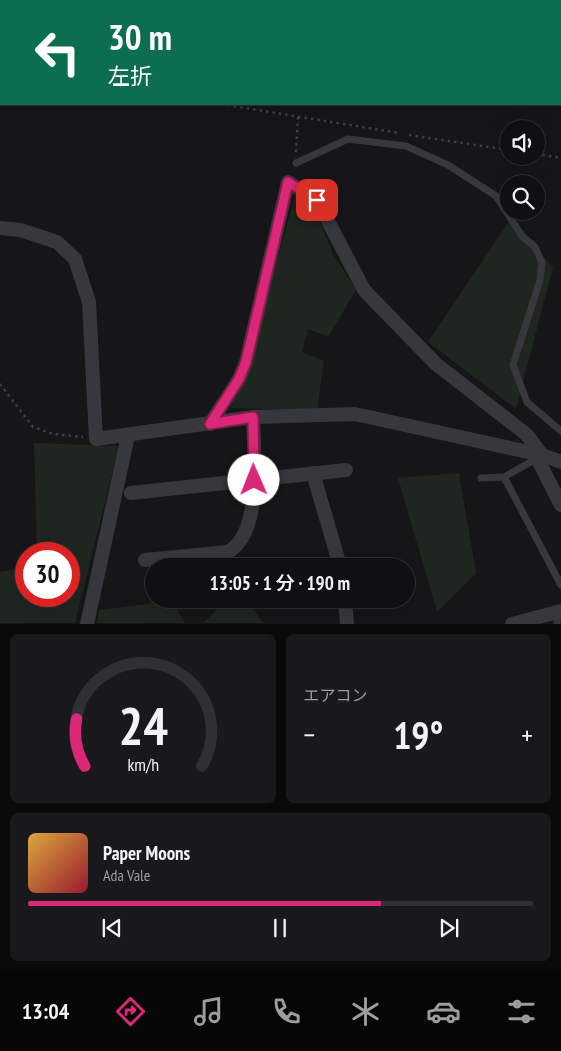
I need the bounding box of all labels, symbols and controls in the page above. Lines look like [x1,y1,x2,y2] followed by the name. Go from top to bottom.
[108,14,172,60] text: 30 m
[25,20,90,85] icon: left
[108,62,152,90] text: 左折
[500,120,545,220] map controls
[500,120,545,165] button: sound
[500,175,545,220] button: search
[296,179,338,221] pin
[303,186,331,214] icon: arrive
[227,453,279,505] position arrow
[15,542,80,607] speed limit sign: 30
[210,571,350,595] text: 13:05 · 1 分 · 190 m
[304,685,368,705] text: エアコン
[118,692,168,759] text: 24
[393,710,443,759] text: 19°
[304,716,315,753] text: −
[521,716,533,753] text: +
[127,753,159,776] text: km/h
[103,841,190,865] text: Paper Moons
[103,865,150,885] text: Ada Vale
[98,914,126,942] icon: previous
[266,914,294,942] icon: pause
[435,914,463,942] icon: next
[113,994,148,1029] icon: directions
[191,994,226,1029] icon: music
[269,994,304,1029] icon: phone
[348,994,383,1029] icon: climate
[426,994,461,1029] icon: car
[504,994,539,1029] icon: filters
[22,997,69,1025] text: 13:04

